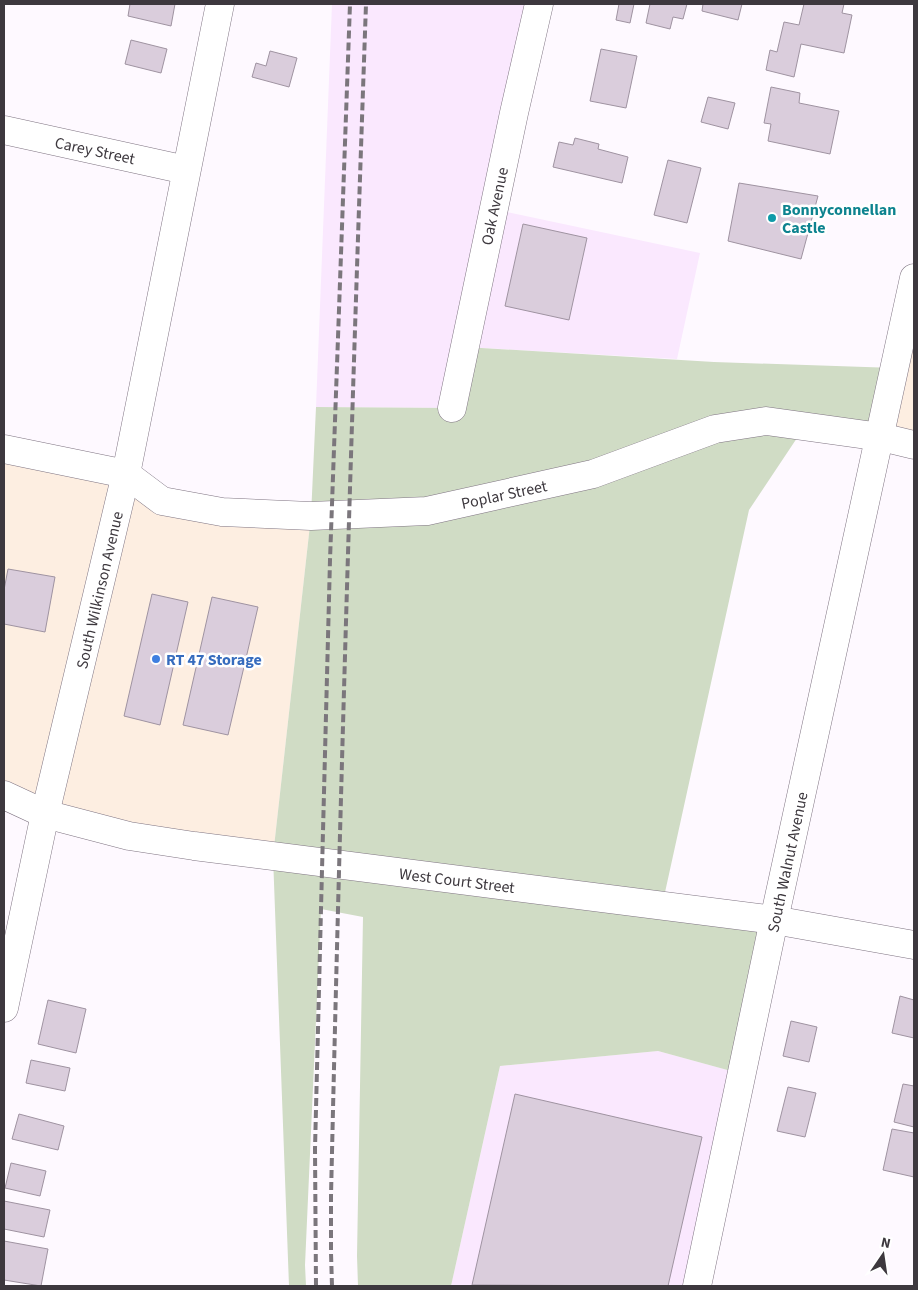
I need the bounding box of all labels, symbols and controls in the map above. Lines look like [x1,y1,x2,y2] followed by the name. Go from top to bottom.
[53,132,137,170] street label: Carey Street
[476,165,514,247] street label: Oak Avenue
[782,199,896,239] place label: Bonnyconnellan Castle
[766,212,778,224] marker: Bonnyconnellan Castle
[459,475,550,515] street label: Poplar Street
[71,509,129,671] street label: South Wilkinson Avenue
[166,649,262,671] place label: RT 47 Storage
[150,653,162,665] marker: RT 47 Storage
[762,790,814,934] street label: South Walnut Avenue
[398,863,517,899] street label: West Court Street
[858,1230,908,1280] north arrow
[879,1233,892,1254] text: N

